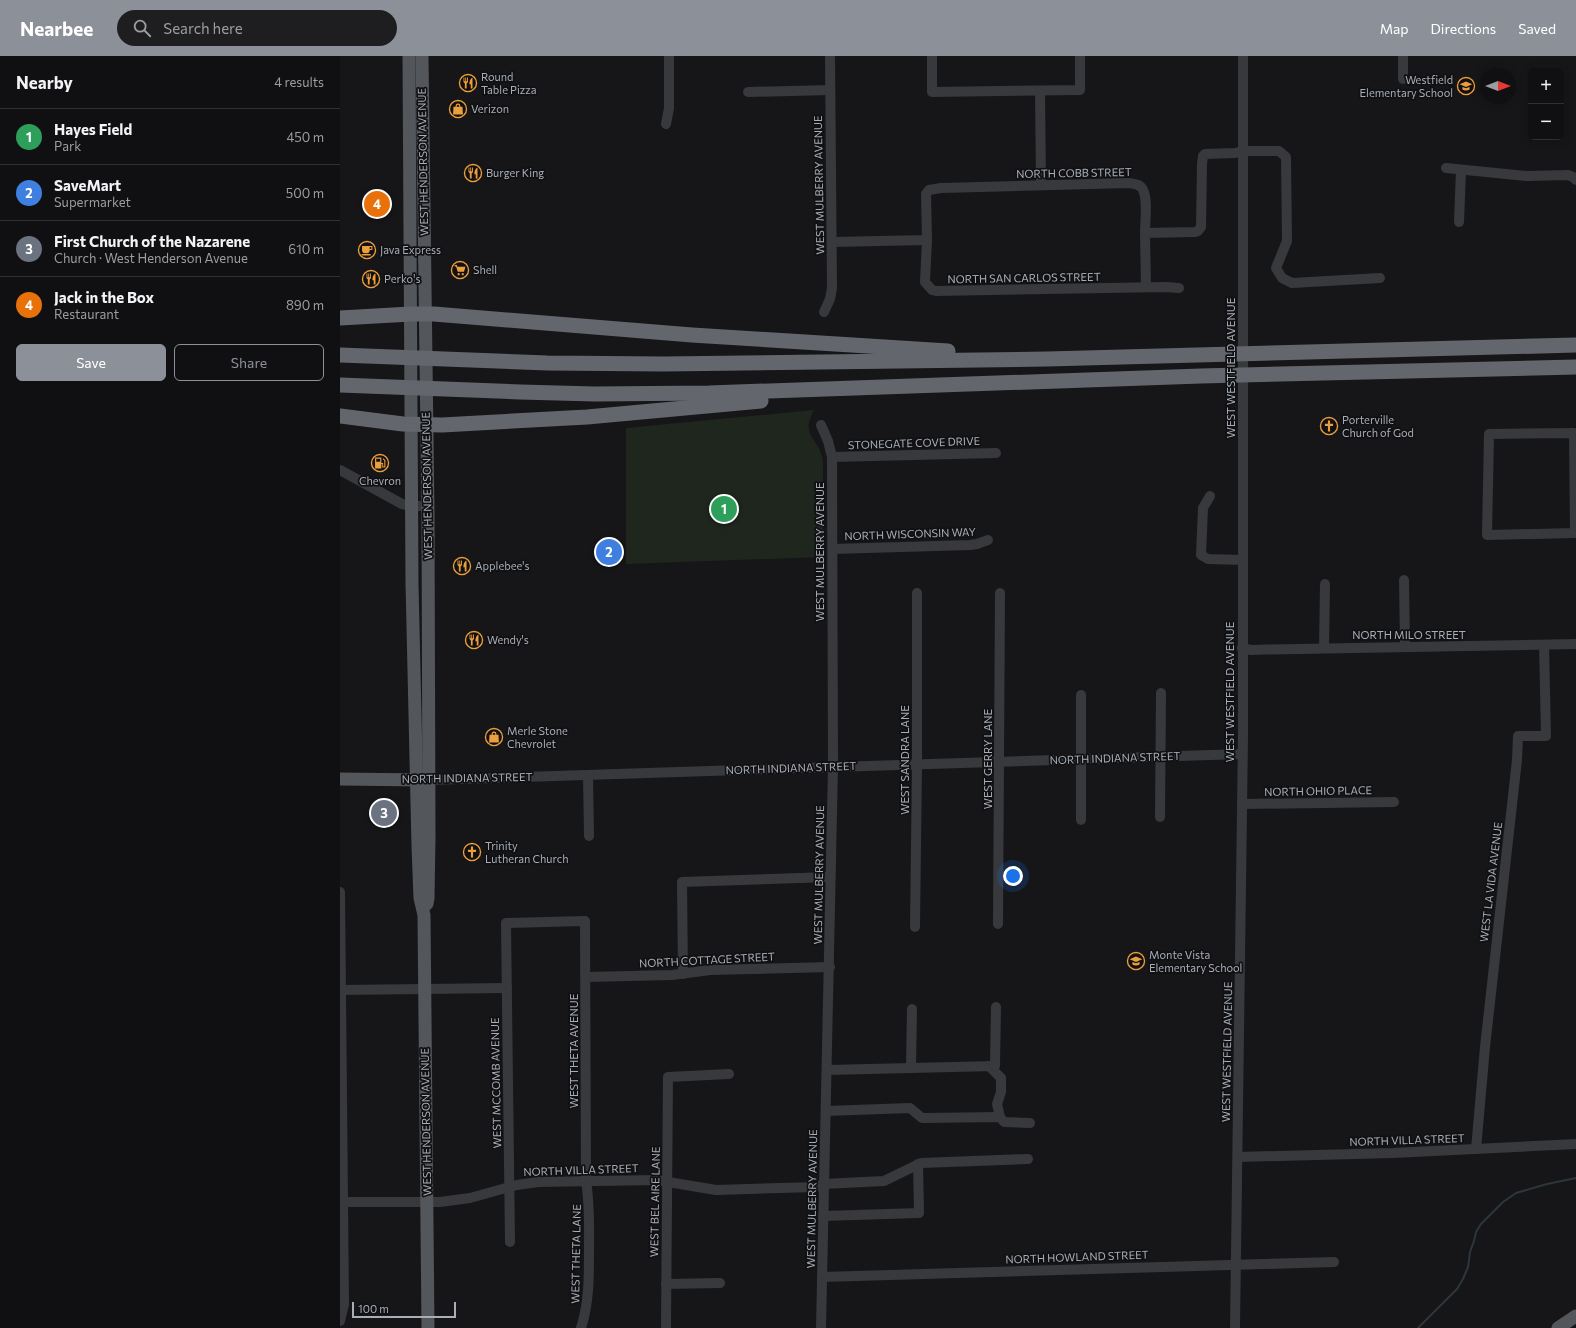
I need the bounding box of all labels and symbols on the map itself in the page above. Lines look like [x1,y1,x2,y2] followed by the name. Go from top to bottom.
[1480,68,1516,104] north arrow
[481,70,536,96] place label: Round Table Pizza
[458,73,478,93] restaurant icon: Round Table Pizza
[1360,73,1453,99] place label: Westfield Elementary School
[1456,76,1476,96] school or university icon: Westfield Elementary School
[415,88,430,236] street label: WEST HENDERSON AVENUE
[448,99,468,119] shop icon: Verizon
[471,102,509,115] place label: Verizon
[811,115,826,255] street label: WEST MULBERRY AVENUE
[463,163,483,183] restaurant icon: Burger King
[1016,165,1132,180] street label: NORTH COBB STREET
[486,166,544,179] place label: Burger King
[364,189,390,219] pin: 4
[357,240,377,260] cafe icon: Java Express
[380,243,441,257] place label: Java Express
[450,260,470,280] supermarket icon: Shell
[473,263,497,276] place label: Shell
[361,269,381,289] restaurant icon: Perko's
[947,270,1101,285] street label: NORTH SAN CARLOS STREET
[384,272,420,285] place label: Perko's
[1224,298,1237,438] street label: WEST WESTFIELD AVENUE
[419,412,434,560] street label: WEST HENDERSON AVENUE
[1342,413,1414,439] place label: Porterville Church of God
[1319,416,1339,436] church icon: Porterville Church of God
[848,434,980,451] street label: STONEGATE COVE DRIVE
[370,453,390,473] fuel station icon: Chevron
[359,474,401,487] place label: Chevron
[813,482,826,622] street label: WEST MULBERRY AVENUE
[711,494,737,524] pin: 1
[844,525,976,542] street label: NORTH WISCONSIN WAY
[596,537,622,567] pin: 2
[452,556,472,576] restaurant icon: Applebee's
[475,559,530,572] place label: Applebee's
[1223,622,1236,762] street label: WEST WESTFIELD AVENUE
[1352,628,1466,641] street label: NORTH MILO STREET
[464,630,484,650] restaurant icon: Wendy's
[487,633,529,646] place label: Wendy's
[898,705,911,815] street label: WEST SANDRA LANE
[981,709,994,809] street label: WEST GERRY LANE
[507,724,568,750] place label: Merle Stone Chevrolet
[484,727,504,747] shop icon: Merle Stone Chevrolet
[1049,749,1181,766] street label: NORTH INDIANA STREET
[725,759,857,776] street label: NORTH INDIANA STREET
[401,770,533,785] street label: NORTH INDIANA STREET
[1264,783,1372,798] street label: NORTH OHIO PLACE
[371,798,397,828] pin: 3
[811,805,826,945] street label: WEST MULBERRY AVENUE
[1477,821,1504,943] street label: WEST LA VIDA AVENUE
[485,839,568,865] place label: Trinity Lutheran Church
[462,842,482,862] church icon: Trinity Lutheran Church
[1003,866,1023,886] your location
[1149,948,1242,974] place label: Monte Vista Elementary School
[639,949,775,970] street label: NORTH COTTAGE STREET
[1126,951,1146,971] school or university icon: Monte Vista Elementary School
[1219,982,1234,1122] street label: WEST WESTFIELD AVENUE
[567,994,580,1108] street label: WEST THETA AVENUE
[488,1017,503,1149] street label: WEST MCCOMB AVENUE
[418,1048,433,1196] street label: WEST HENDERSON AVENUE
[804,1129,819,1269] street label: WEST MULBERRY AVENUE
[1349,1131,1465,1148] street label: NORTH VILLA STREET
[647,1147,662,1257] street label: WEST BEL AIRE LANE
[523,1161,639,1178] street label: NORTH VILLA STREET
[568,1204,583,1304] street label: WEST THETA LANE
[1005,1248,1149,1265] street label: NORTH HOWLAND STREET
[352,1300,456,1319] scale bar

